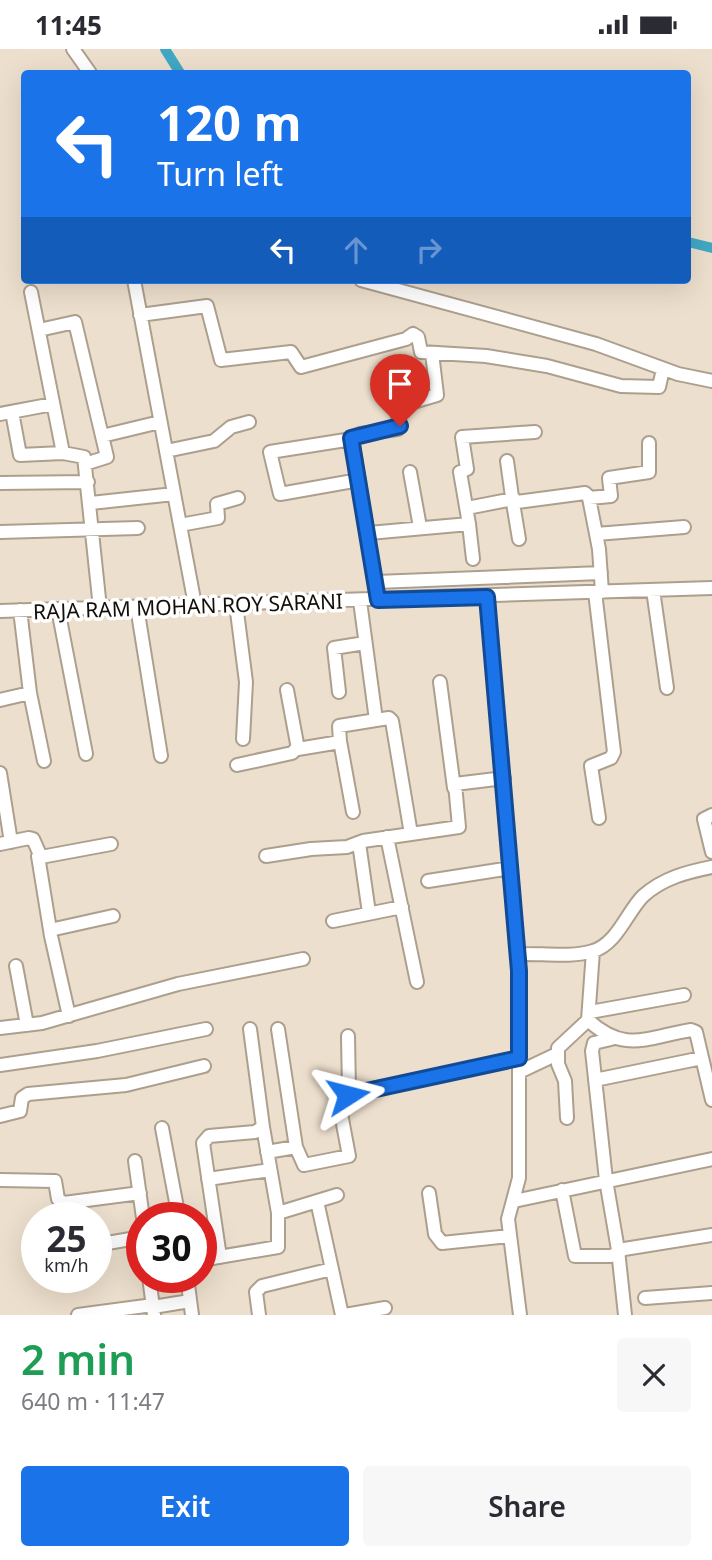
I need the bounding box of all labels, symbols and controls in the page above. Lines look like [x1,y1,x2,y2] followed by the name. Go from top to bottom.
[35,7,102,43] text: 11:45
[157,89,302,155] text: 120 m
[42,98,133,189] icon: left
[157,152,283,195] text: Turn left
[264,231,302,269] icon: left
[337,231,375,269] icon: ahead
[410,231,448,269] icon: right
[370,354,430,426] pin
[381,365,419,403] icon: arrive
[33,587,343,625] street label: RAJA RAM MOHAN ROY SARANI
[311,1058,385,1132] position arrow
[126,1202,217,1293] speed limit sign: 30
[46,1215,87,1262] text: 25
[44,1253,89,1277] text: km/h
[21,1330,135,1387] text: 2 min
[617,1338,691,1412] button: close
[21,1385,165,1417] text: 640 m · 11:47
[21,1466,349,1546] button: Exit
[363,1466,691,1546] button: Share

